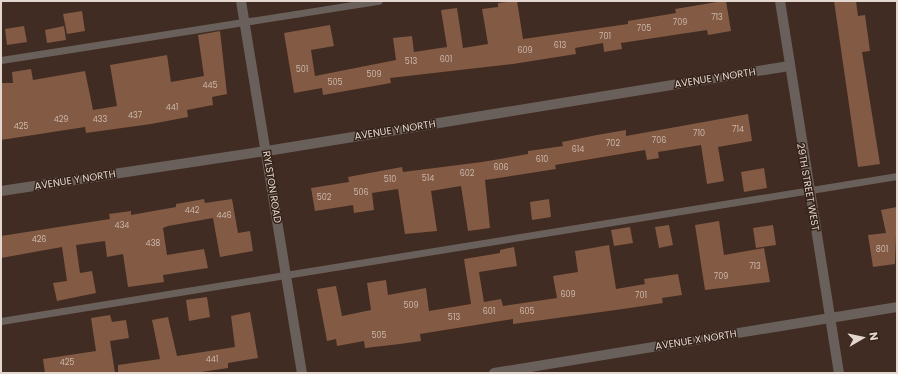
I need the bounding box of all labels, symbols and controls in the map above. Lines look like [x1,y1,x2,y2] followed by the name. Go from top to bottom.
[711,13,723,23] house number: 713
[673,18,687,28] house number: 709
[637,24,651,34] house number: 705
[599,32,611,42] house number: 701
[554,41,566,51] house number: 613
[517,46,533,56] house number: 609
[440,55,452,65] house number: 601
[405,57,417,67] house number: 513
[296,65,308,75] house number: 501
[674,66,756,90] street label: AVENUE Y NORTH
[366,70,382,80] house number: 509
[327,78,343,88] house number: 505
[202,81,218,91] house number: 445
[166,103,178,113] house number: 441
[128,111,142,121] house number: 437
[54,115,68,125] house number: 429
[93,115,107,125] house number: 433
[354,118,436,142] street label: AVENUE Y NORTH
[14,122,28,132] house number: 425
[732,125,744,135] house number: 714
[693,129,705,139] house number: 710
[652,136,666,146] house number: 706
[606,139,620,149] house number: 702
[794,142,822,232] street label: 29TH STREET WEST
[572,145,584,155] house number: 614
[260,150,284,224] street label: RYLSTON ROAD
[536,155,548,165] house number: 610
[493,163,509,173] house number: 606
[34,168,116,192] street label: AVENUE Y NORTH
[460,169,474,179] house number: 602
[422,174,434,184] house number: 514
[384,175,396,185] house number: 510
[353,188,369,198] house number: 506
[317,193,331,203] house number: 502
[185,206,199,216] house number: 442
[216,211,232,221] house number: 446
[115,221,129,231] house number: 434
[32,235,46,245] house number: 426
[146,239,160,249] house number: 438
[876,245,888,255] house number: 801
[749,262,761,272] house number: 713
[714,272,728,282] house number: 709
[560,290,576,300] house number: 609
[635,291,647,301] house number: 701
[403,301,419,311] house number: 509
[483,307,495,317] house number: 601
[519,307,535,317] house number: 605
[448,313,460,323] house number: 513
[842,318,882,358] north arrow
[654,328,738,352] street label: AVENUE X NORTH
[371,331,387,341] house number: 505
[865,331,882,341] text: N
[206,355,218,365] house number: 441
[60,358,74,368] house number: 425

